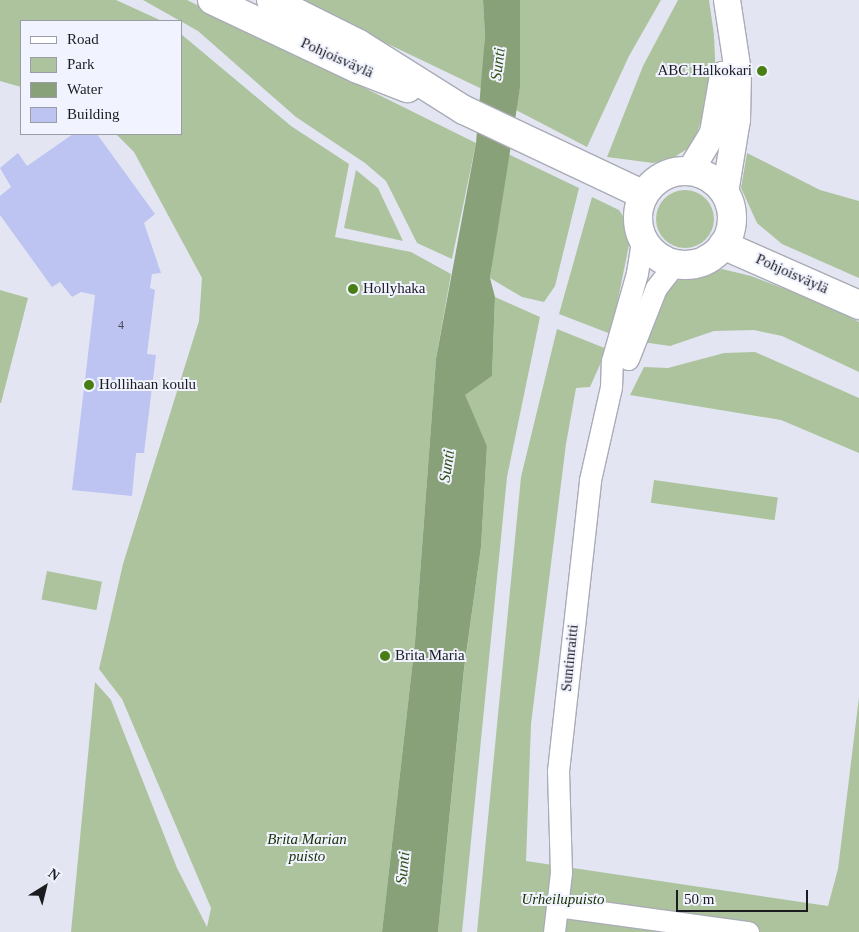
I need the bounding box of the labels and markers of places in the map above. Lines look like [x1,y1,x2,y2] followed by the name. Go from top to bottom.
[657,62,752,80] place label: ABC Halkokari
[756,65,768,77] marker: ABC Halkokari
[363,280,425,298] place label: Hollyhaka
[347,283,359,295] marker: Hollyhaka
[99,376,196,394] place label: Hollihaan koulu
[83,379,95,391] marker: Hollihaan koulu
[395,647,465,665] place label: Brita Maria
[379,650,391,662] marker: Brita Maria

